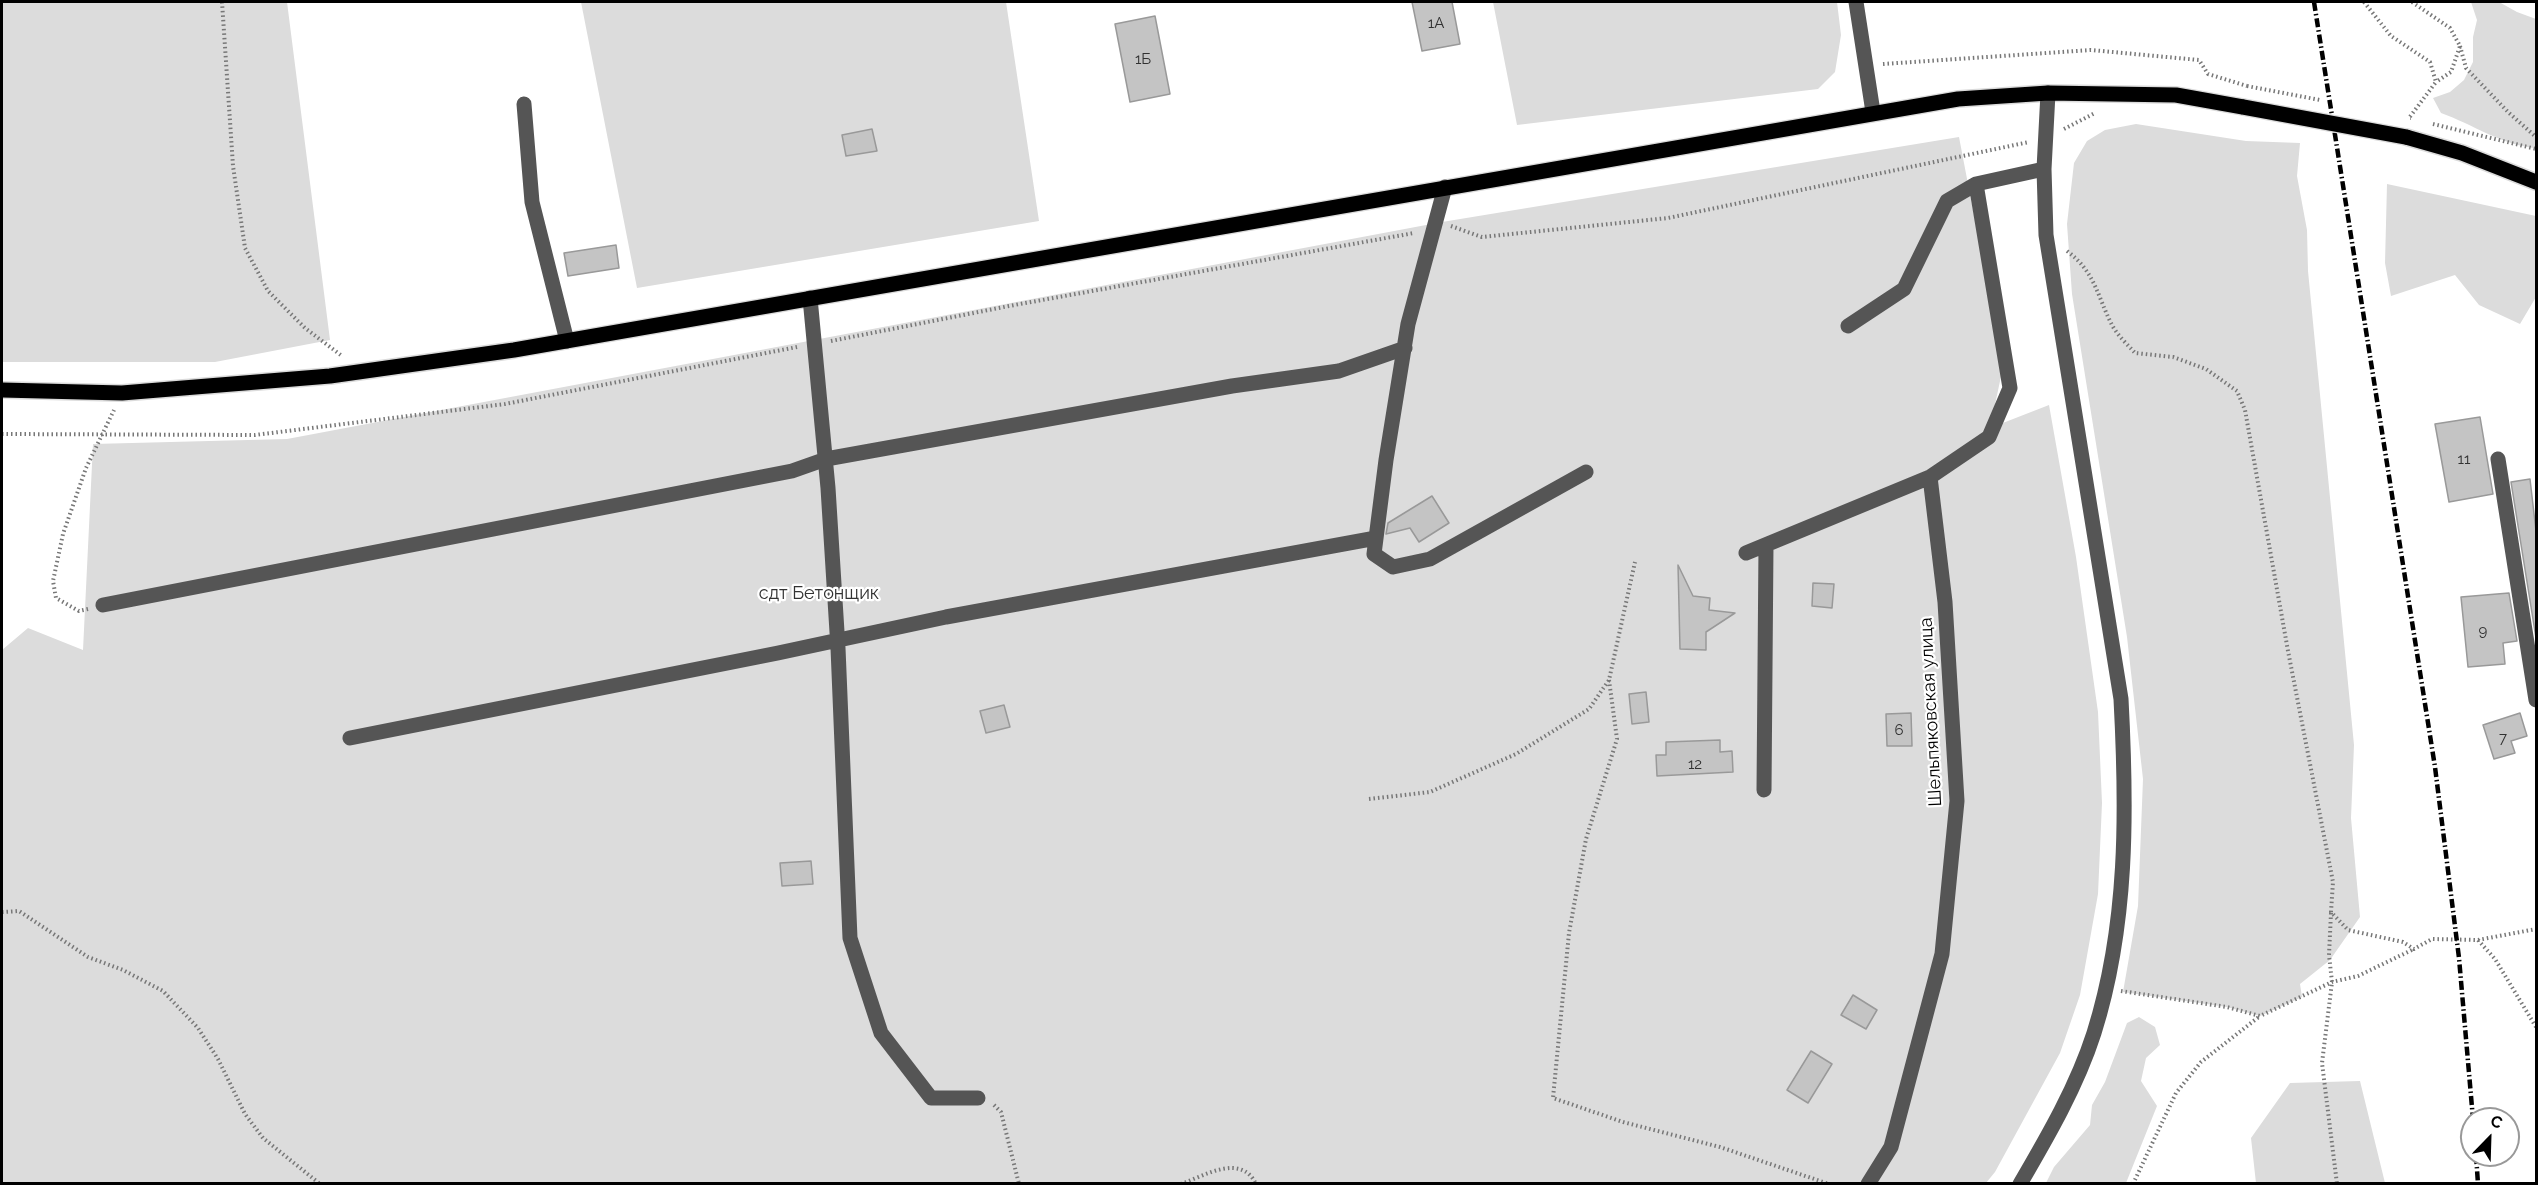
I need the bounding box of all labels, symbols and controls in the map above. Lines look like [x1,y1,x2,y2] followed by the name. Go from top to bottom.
[1428,14,1444,32] house number: 1А
[1135,50,1151,68] house number: 1Б
[2458,450,2470,468] house number: 11
[759,583,879,605] park label: сдт Бетонщик
[1915,617,1947,807] street label: Шельпяковская улица
[2479,622,2487,640] house number: 9
[1894,721,1904,739] house number: 6
[2499,729,2507,747] house number: 7
[1688,755,1702,773] house number: 12
[2460,1107,2520,1167] north arrow
[2488,1111,2505,1133] text: С

